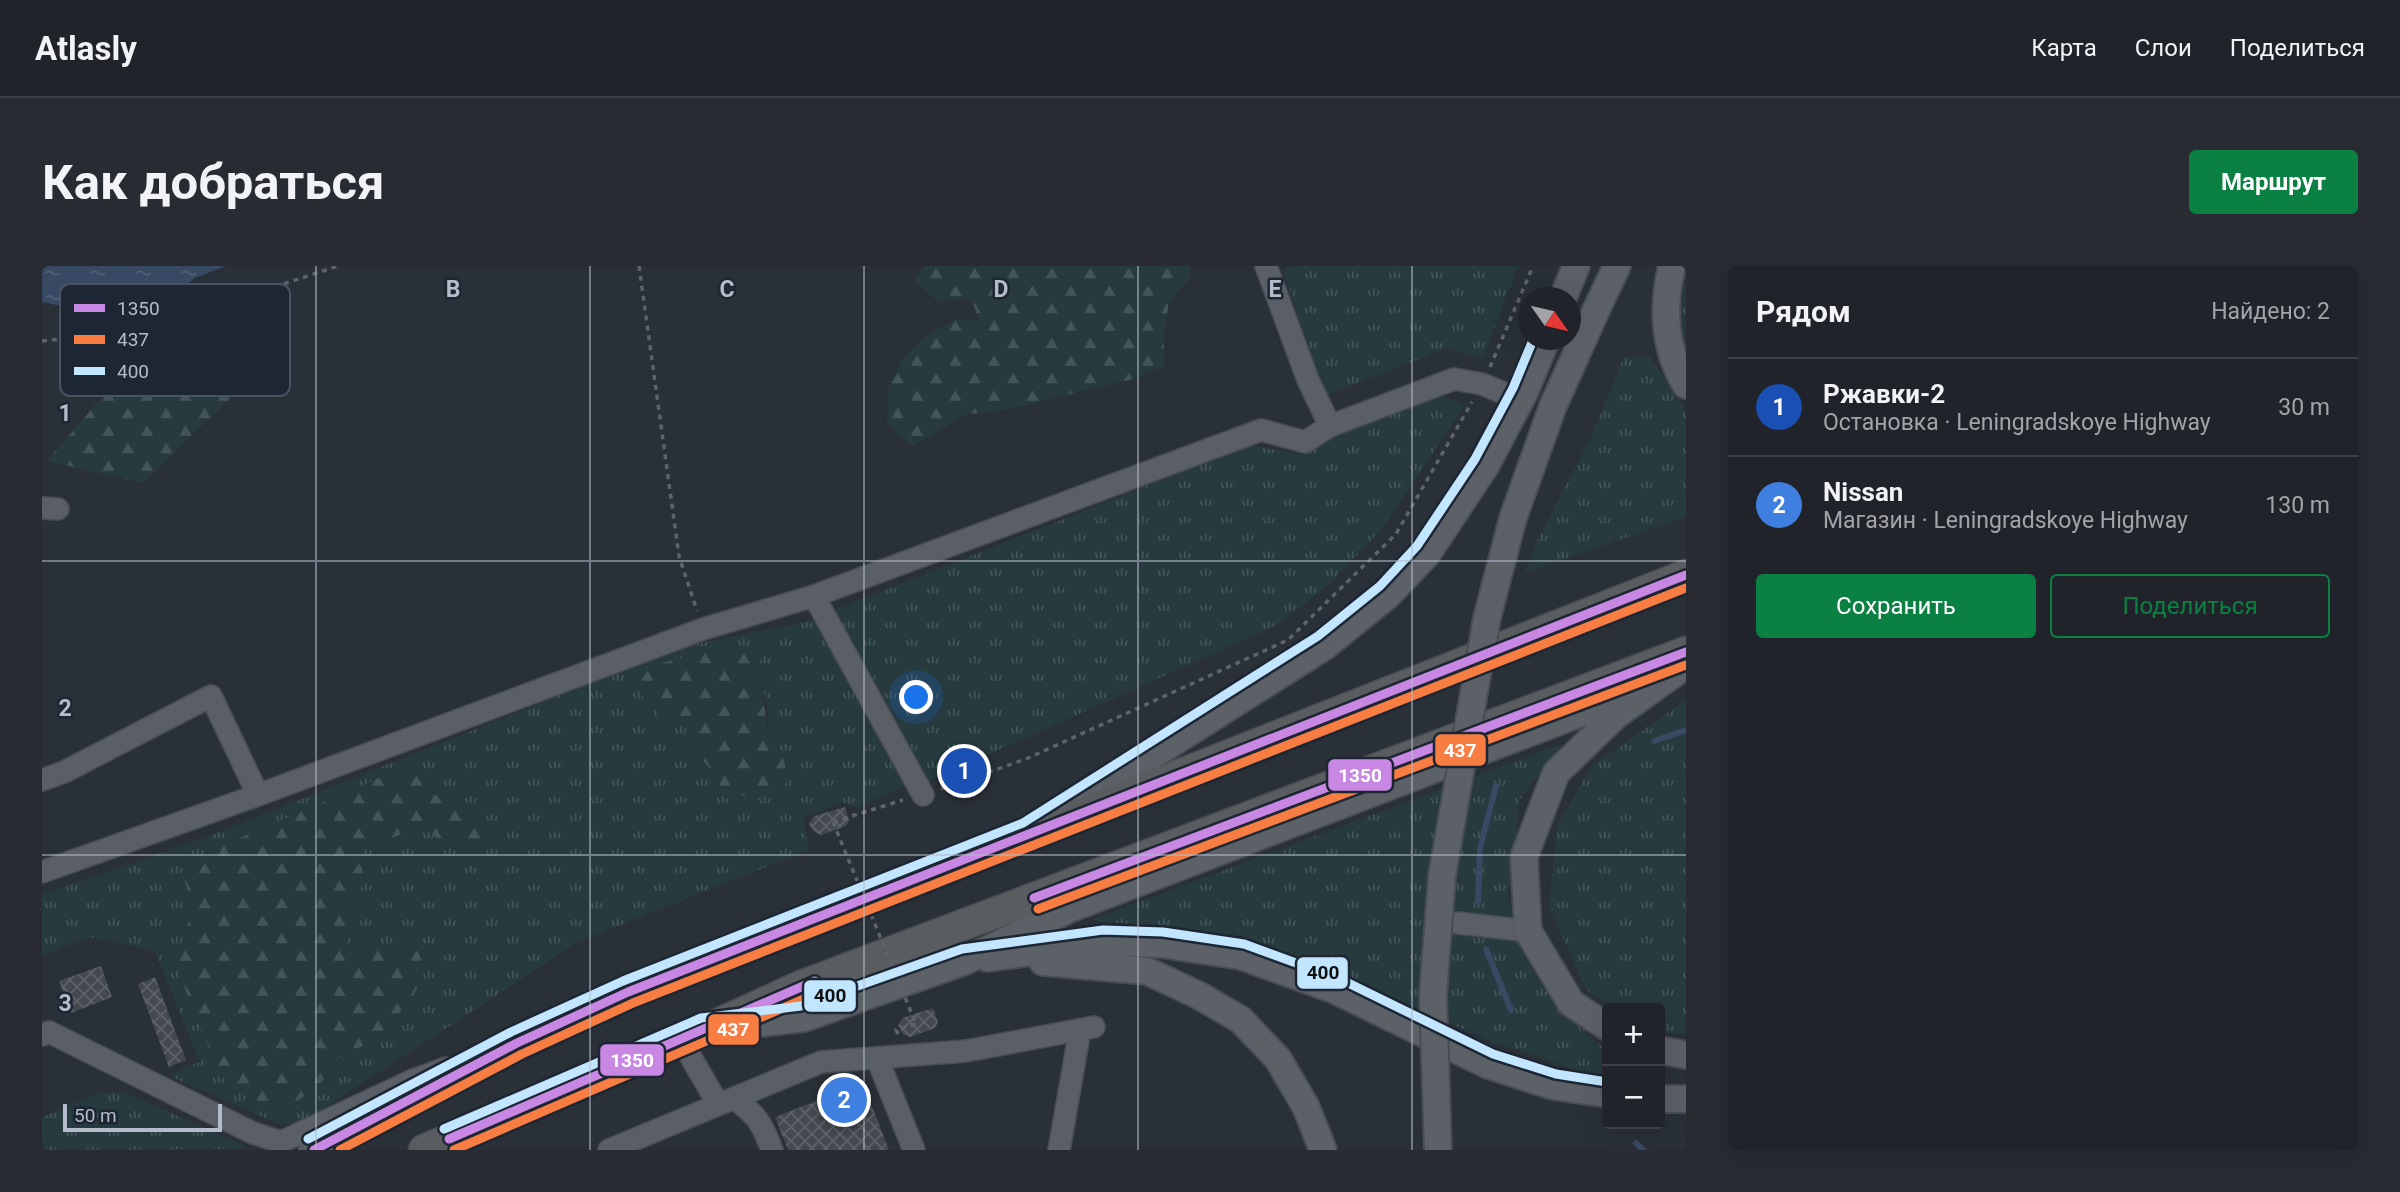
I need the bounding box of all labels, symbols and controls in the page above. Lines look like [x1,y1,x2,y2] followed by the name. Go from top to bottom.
[35,29,137,68] text: Atlasly
[2031,34,2097,62] text: Карта
[2135,34,2192,62] text: Слои
[2230,34,2365,62] text: Поделиться
[2189,150,2358,214] button: Маршрут
[42,154,384,211] text: Как добраться
[446,276,460,303] text: B
[719,276,735,303] text: C
[994,276,1008,303] text: D
[1269,276,1282,303] text: E
[60,284,290,396] legend
[1518,287,1581,350] north arrow
[1756,294,1851,329] text: Рядом
[117,297,160,320] text: 1350
[2211,298,2330,325] text: Найдено: 2
[117,328,149,351] text: 437
[117,360,149,383] text: 400
[1823,379,1945,409] text: Ржавки-2
[1772,394,1786,421] text: 1
[2278,394,2330,421] text: 30 m
[58,400,72,427] text: 1
[1823,409,2211,436] text: Остановка · Leningradskoye Highway
[1823,477,1903,507] text: Nissan
[1772,492,1786,519] text: 2
[2265,492,2330,519] text: 130 m
[1823,507,2188,534] text: Магазин · Leningradskoye Highway
[1756,574,2036,638] button: Сохранить
[2050,574,2330,638] button: Поделиться
[899,680,933,714] your location
[58,695,72,722] text: 2
[1434,733,1487,767] line badge: 437
[1444,739,1476,762] text: 437
[941,745,987,797] pin: 1
[1327,758,1393,792] line badge: 1350
[1338,764,1382,787] text: 1350
[1296,956,1349,990] line badge: 400
[1307,961,1339,984] text: 400
[803,979,857,1013] line badge: 400
[814,984,846,1007] text: 400
[58,990,72,1017] text: 3
[1602,1003,1665,1129] map controls
[1602,1003,1665,1066] button: +
[707,1013,760,1046] line badge: 437
[717,1018,749,1041] text: 437
[599,1043,665,1077] line badge: 1350
[610,1049,654,1072] text: 1350
[1602,1066,1665,1129] button: −
[821,1074,867,1126] pin: 2
[63,1101,222,1133] scale bar
[74,1104,117,1127] text: 50 m

